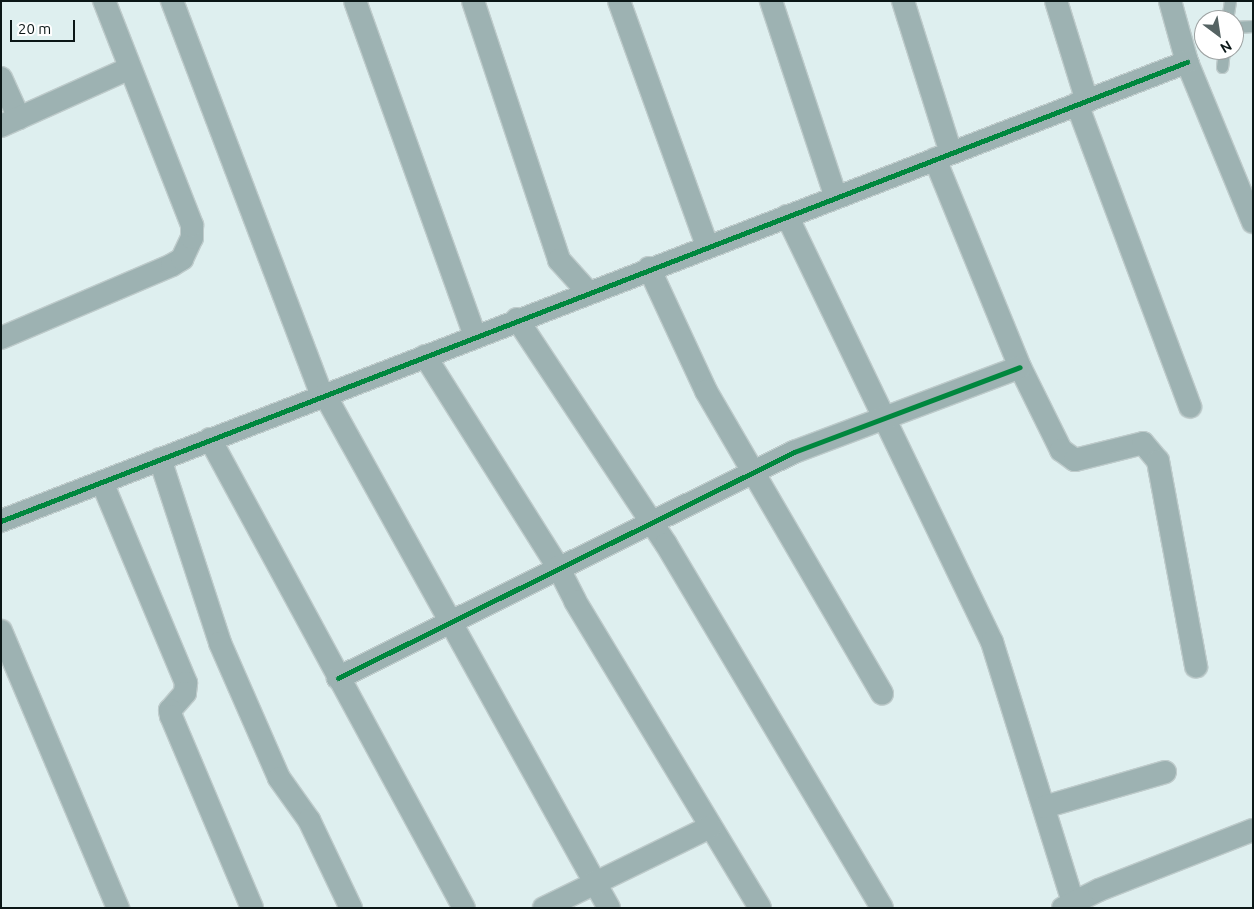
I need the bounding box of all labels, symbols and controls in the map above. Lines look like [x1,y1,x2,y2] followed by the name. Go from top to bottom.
[12,10,78,42] scale bar
[1194,10,1244,60] north arrow
[18,20,51,37] text: 20 m
[1218,37,1235,57] text: N

